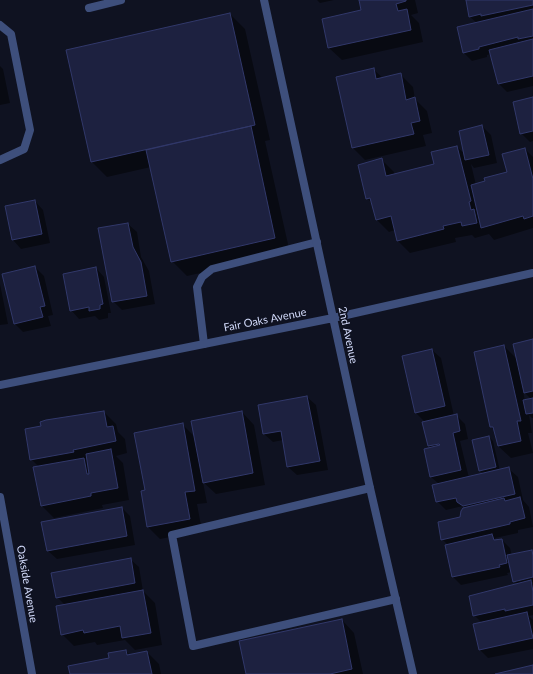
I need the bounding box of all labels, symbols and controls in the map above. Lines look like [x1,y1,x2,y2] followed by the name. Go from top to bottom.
[222,305,308,335] street label: Fair Oaks Avenue
[336,305,360,365] street label: 2nd Avenue
[14,544,40,624] street label: Oakside Avenue

